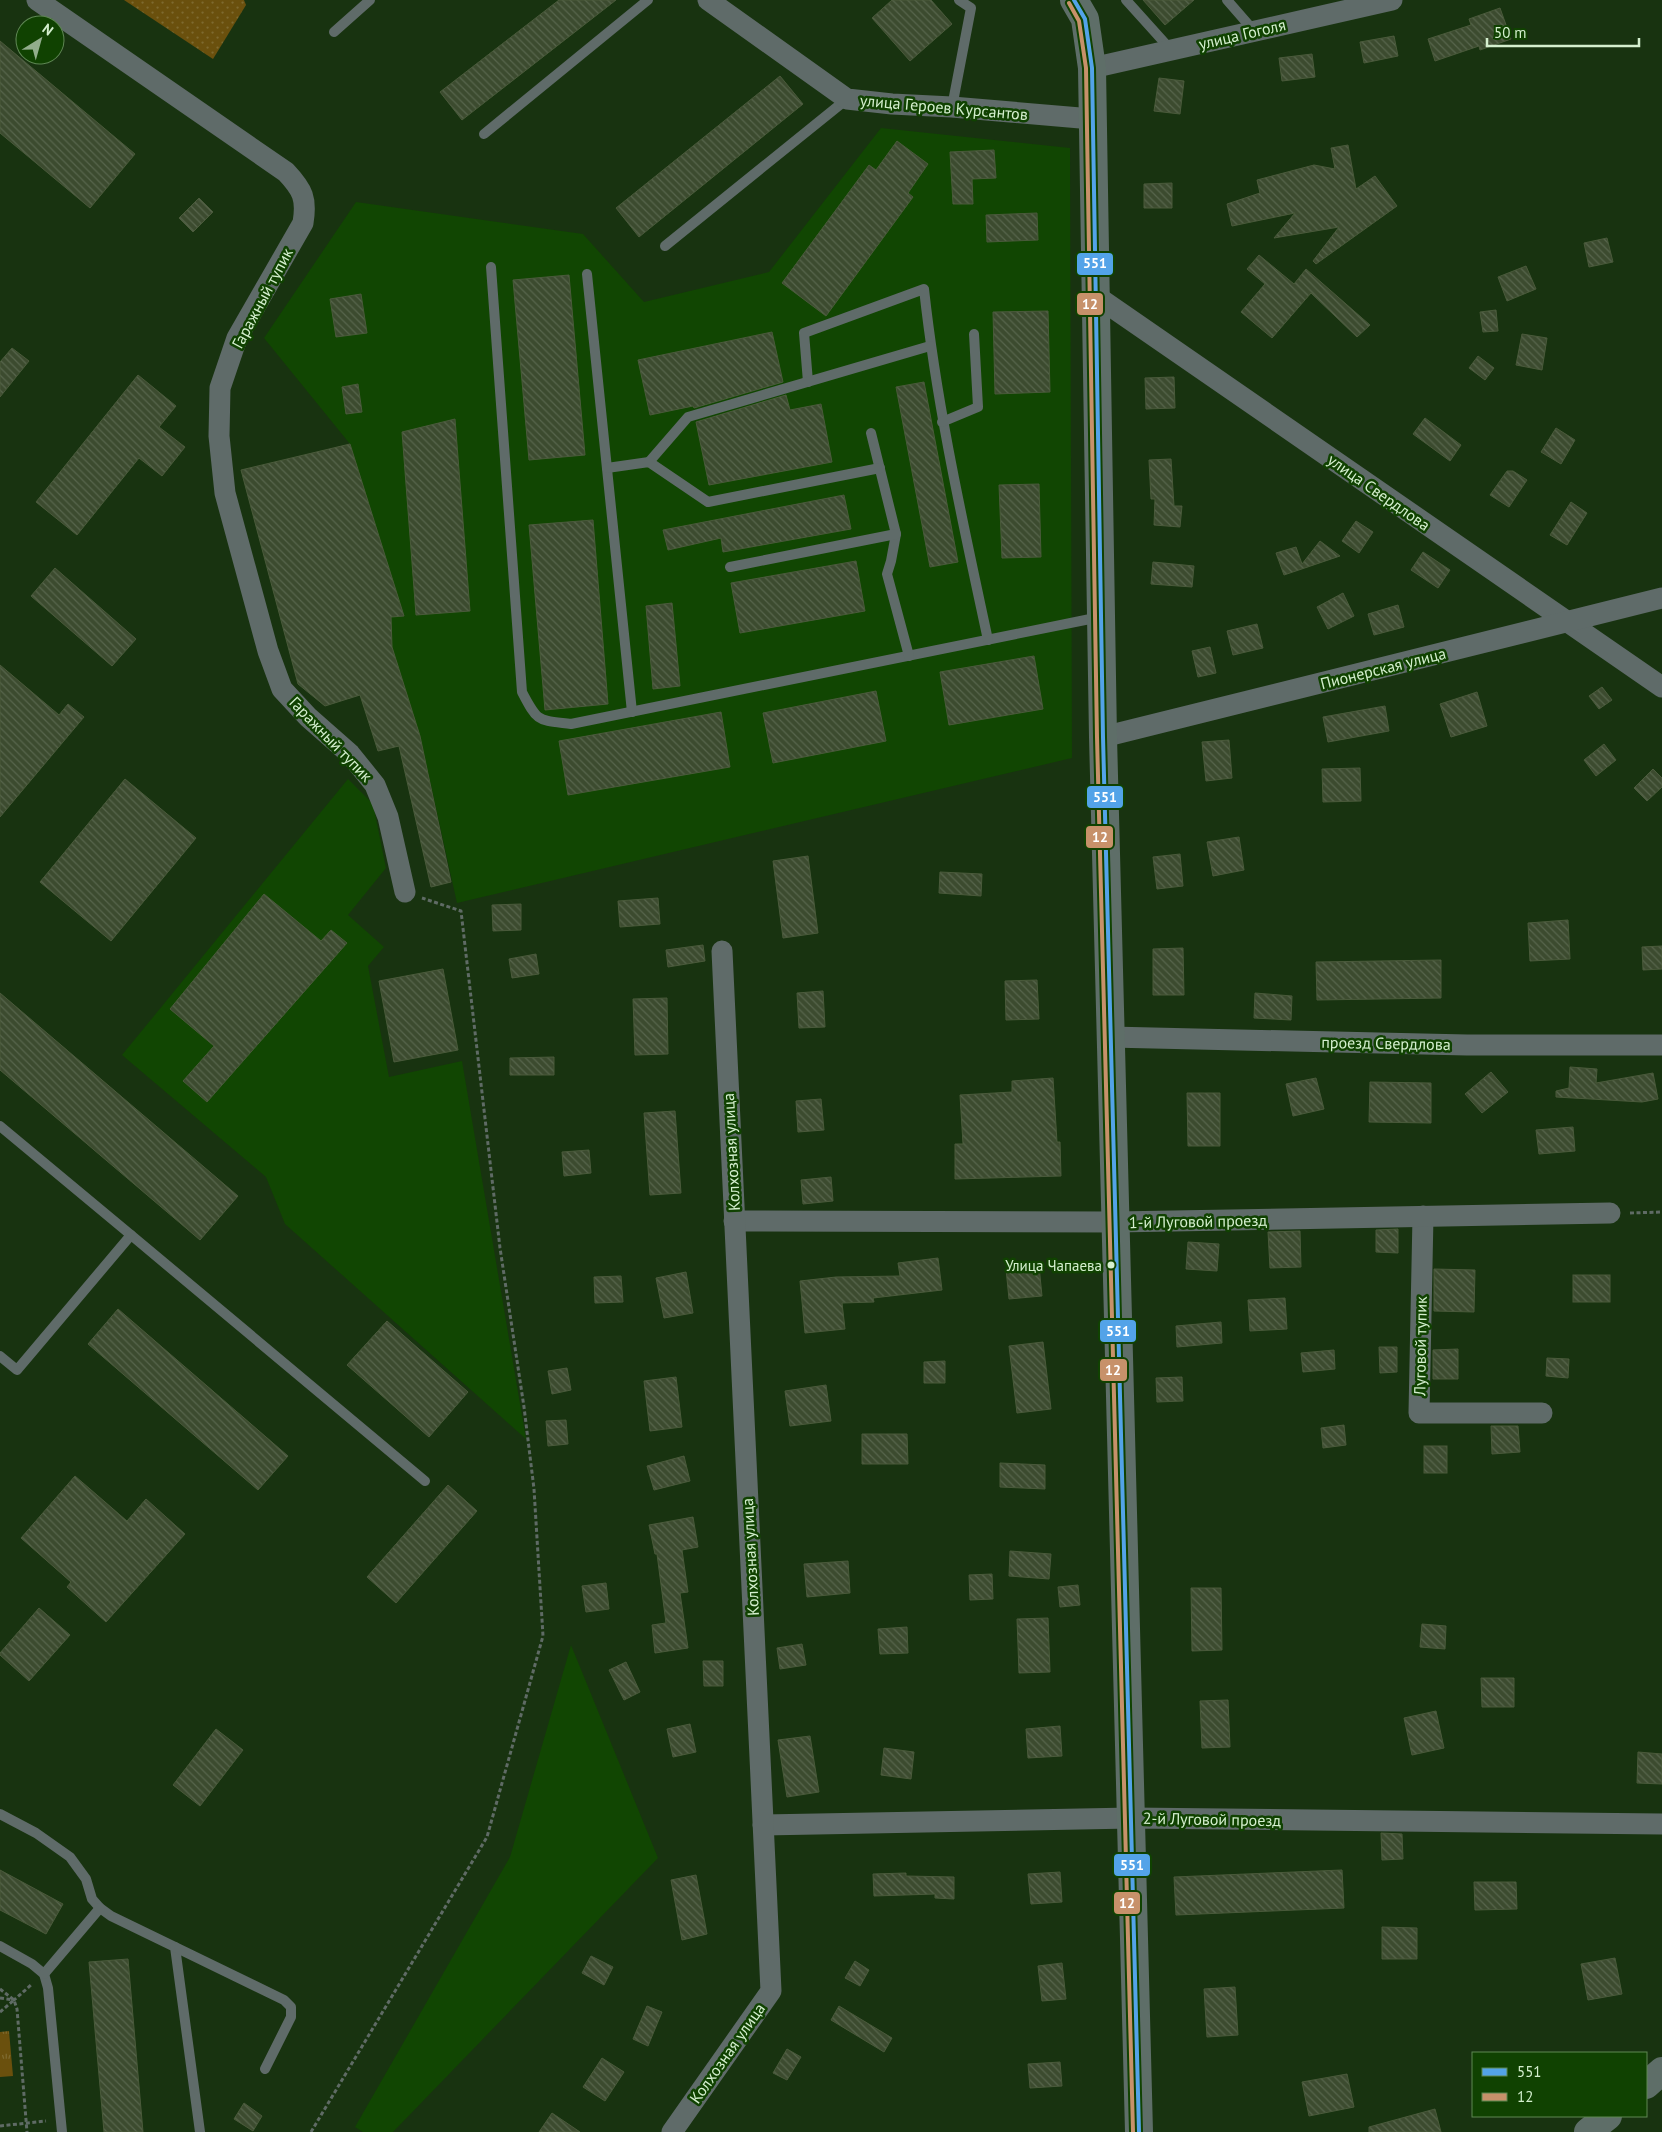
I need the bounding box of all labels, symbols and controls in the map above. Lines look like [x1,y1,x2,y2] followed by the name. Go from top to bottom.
[1197,14,1287,54] street label: улица Гоголя
[15,15,65,65] north arrow
[1487,15,1640,47] scale bar
[39,20,57,40] text: N
[1494,23,1527,42] text: 50 m
[859,90,1029,124] street label: улица Героев Курсантов
[227,244,297,352] street label: Гаражный тупик
[1076,252,1114,276] line badge: 551
[1083,254,1107,272] text: 551
[1076,292,1104,316] line badge: 12
[1082,295,1098,313] text: 12
[1324,449,1434,535] street label: улица Свердлова
[1318,643,1448,693] street label: Пионерская улица
[285,692,377,786] street label: Гаражный тупик
[1086,785,1124,809] line badge: 551
[1093,788,1117,806] text: 551
[1085,825,1114,849] line badge: 12
[1092,828,1108,846] text: 12
[1321,1032,1451,1054] street label: проезд Свердлова
[718,1093,744,1211] street label: Колхозная улица
[1129,1210,1268,1232] street label: 1-й Луговой проезд
[1005,1256,1102,1275] place label: Улица Чапаева
[1106,1260,1116,1270] marker: Улица Чапаева
[1409,1296,1431,1397] street label: Луговой тупик
[1099,1319,1137,1343] line badge: 551
[1106,1322,1130,1340] text: 551
[1099,1358,1128,1382] line badge: 12
[1105,1361,1121,1379] text: 12
[737,1498,763,1616] street label: Колхозная улица
[1143,1808,1282,1830] street label: 2-й Луговой проезд
[1113,1853,1151,1877] line badge: 551
[1120,1856,1144,1874] text: 551
[1113,1891,1141,1915] line badge: 12
[1119,1894,1135,1912] text: 12
[685,1999,769,2107] street label: Колхозная улица
[1472,2052,1647,2117] legend
[1517,2062,1542,2081] text: 551
[1517,2087,1533,2106] text: 12

